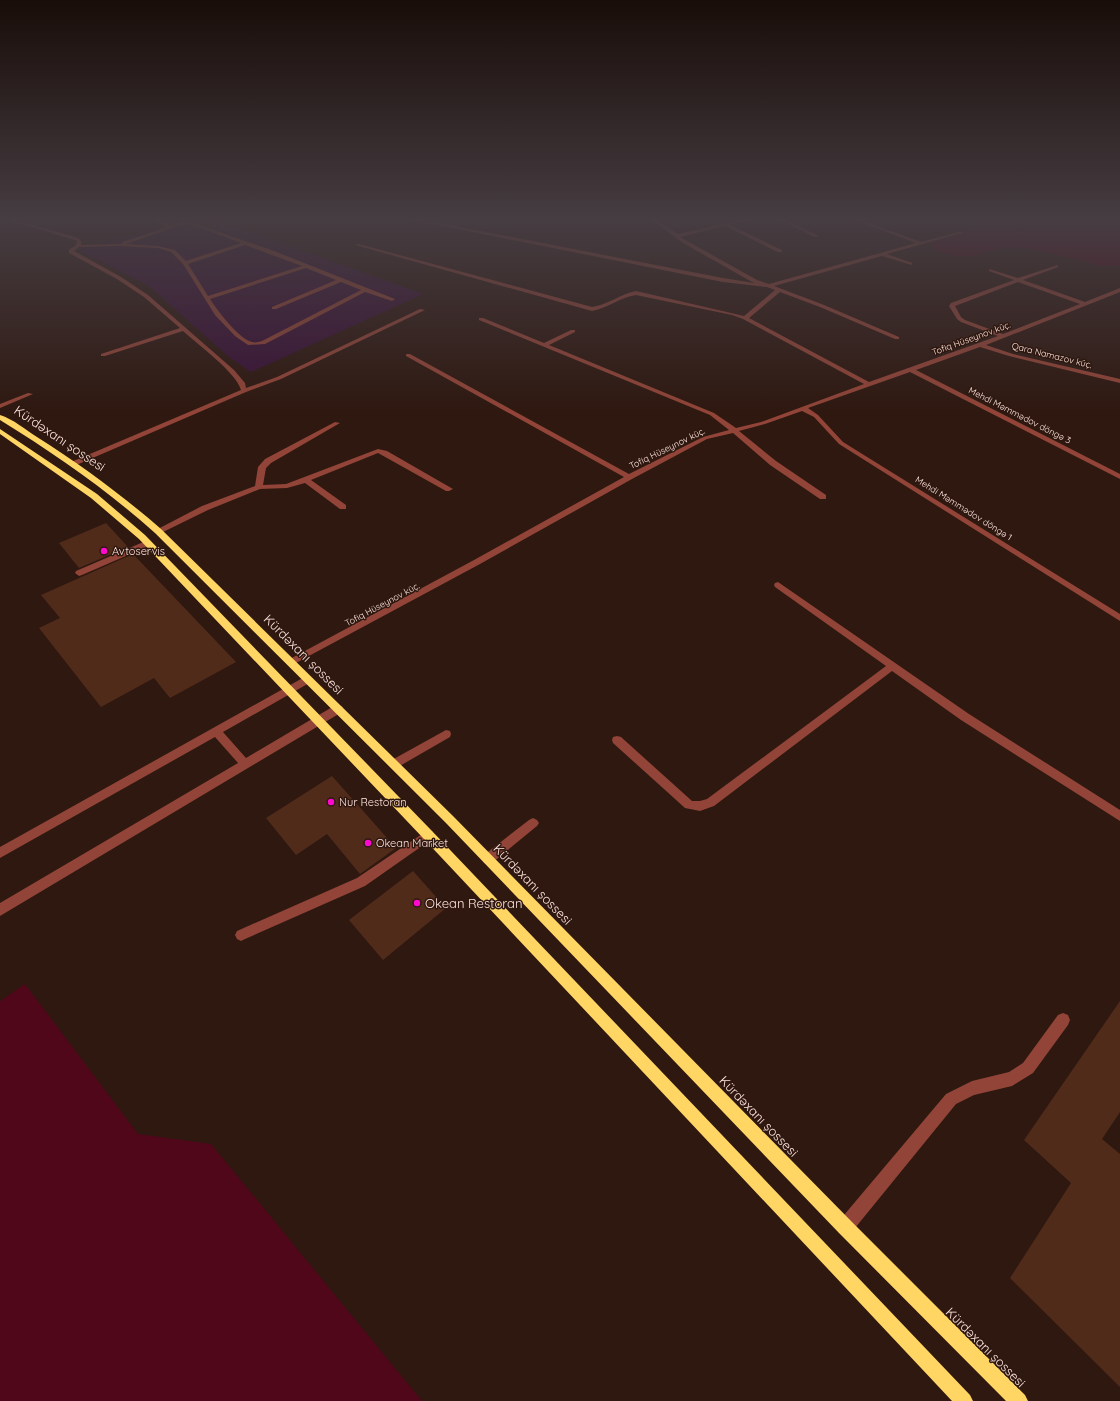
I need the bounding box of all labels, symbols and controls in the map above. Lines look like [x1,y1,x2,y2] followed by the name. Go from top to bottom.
[930,319,1012,357] street label: Tofiq Hüseynov küç.
[1011,340,1094,370] street label: Qara Namazov küç.
[967,384,1073,446] street label: Mehdi Məmmədov döngə 3
[11,402,109,474] street label: Kürdəxanı şossesi
[627,425,707,471] street label: Tofiq Hüseynov küç.
[914,474,1014,542] street label: Mehdi Məmmədov döngə 1
[112,544,165,558] place label: Avtoservis
[99,546,109,556] marker: Avtoservis
[343,580,421,628] street label: Tofiq Hüseynov küç.
[261,611,347,697] street label: Kürdəxanı şossesi
[339,795,407,809] place label: Nur Restoran
[326,797,336,807] marker: Nur Restoran
[376,836,448,850] place label: Okean Market
[363,838,373,848] marker: Okean Market
[490,840,576,928] street label: Kürdəxanı şossesi
[425,895,523,911] place label: Okean Restoran
[412,898,422,908] marker: Okean Restoran
[716,1072,802,1160] street label: Kürdəxanı şossesi
[943,1304,1029,1390] street label: Kürdəxanı şossesi

